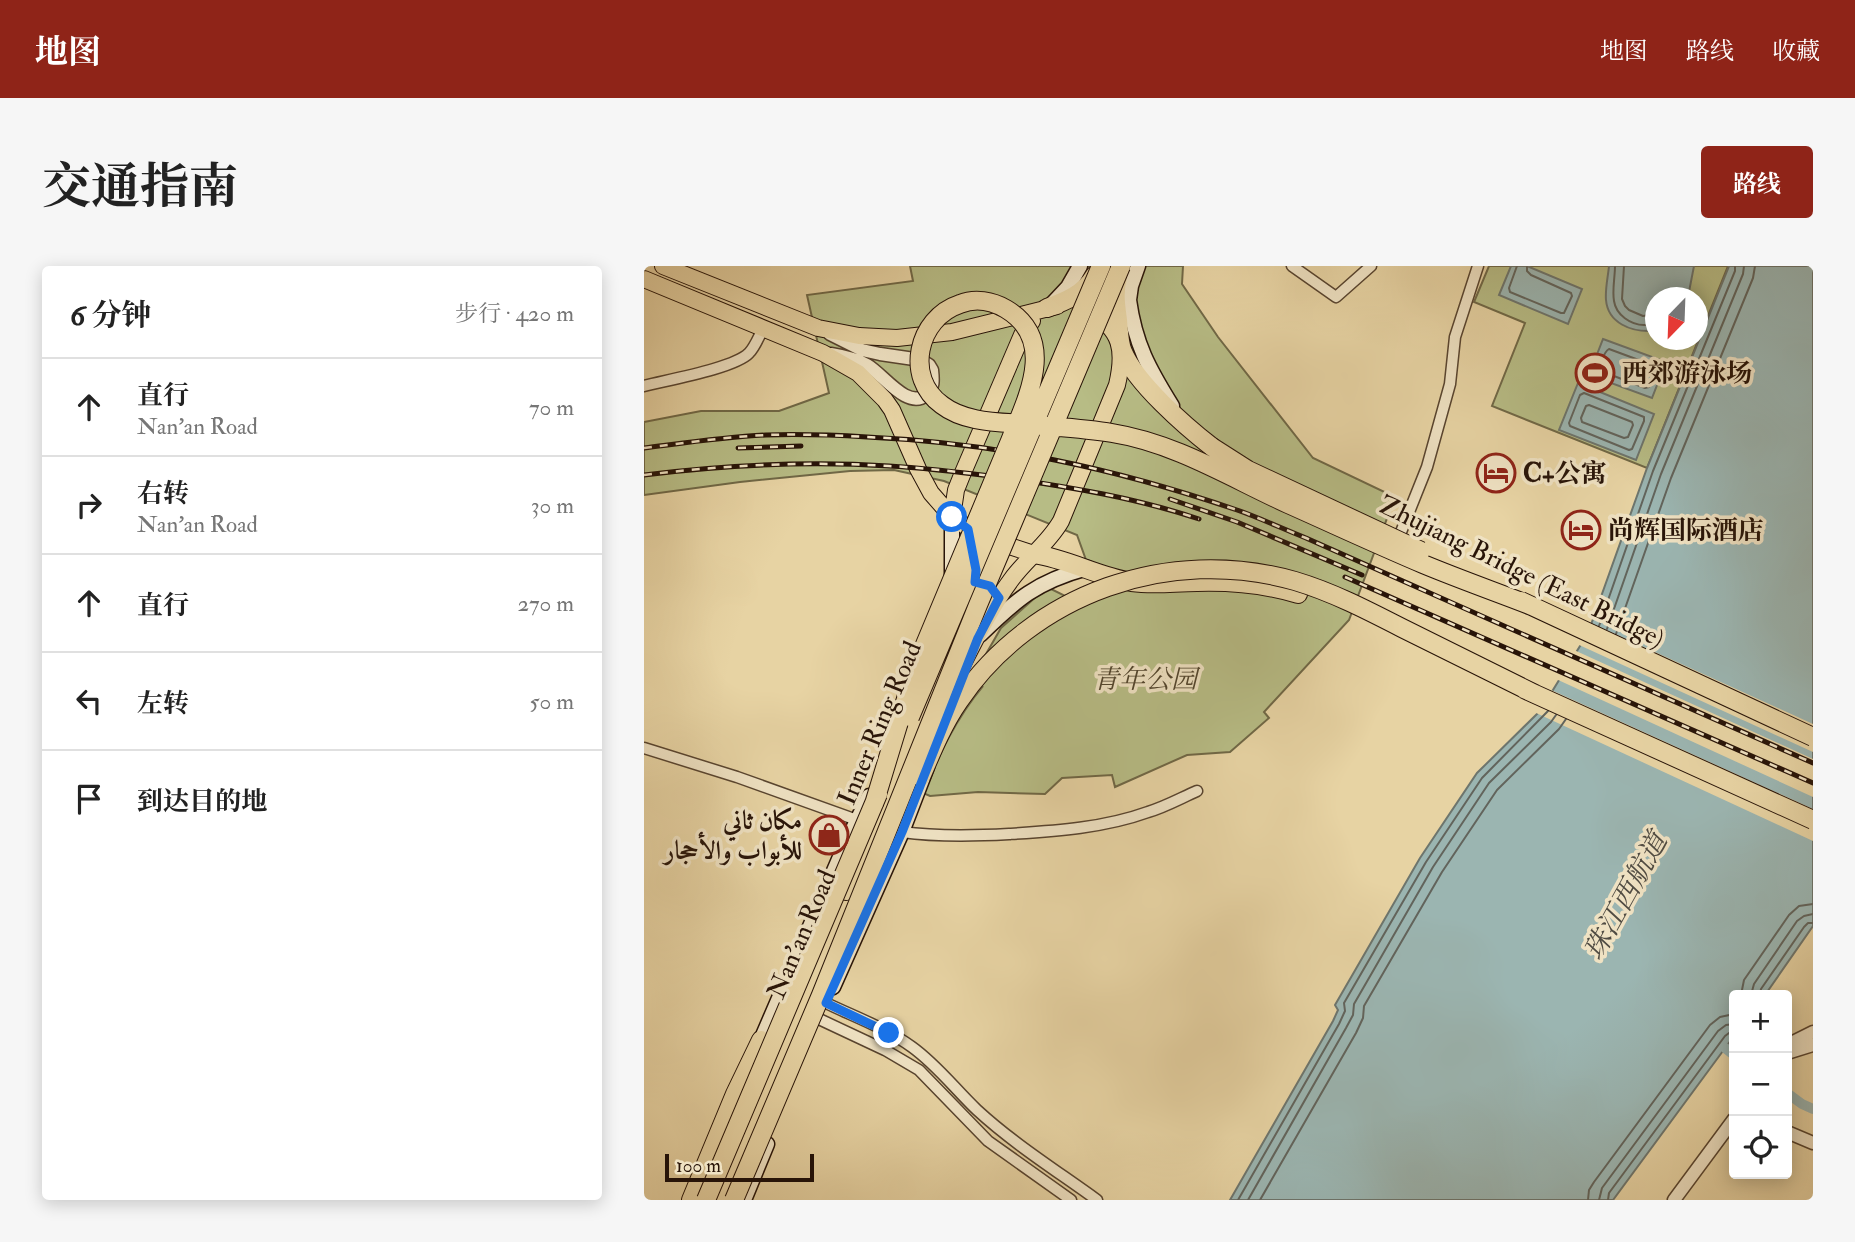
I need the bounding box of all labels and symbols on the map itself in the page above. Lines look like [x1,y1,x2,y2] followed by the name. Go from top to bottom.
[1645,287,1708,350] north arrow
[1574,352,1616,394] sports icon: 西郊游泳场
[1622,358,1752,390] place label: 西郊游泳场
[1475,452,1517,494] hotel icon: C+公寓
[1523,458,1607,490] place label: C+公寓
[1374,489,1669,655] street label: Zhujiang Bridge (East Bridge)
[936,501,967,532] route start
[1560,509,1602,551] hotel icon: 尚辉国际酒店
[1608,515,1764,547] place label: 尚辉国际酒店
[831,636,929,810] street label: Inner Ring Road
[1093,664,1201,696] park label: 青年公园
[661,805,802,867] place label: مكان ثاني للأبواب والأحجار
[808,814,850,856] shop icon: مكان ثاني للأبواب والأحجار
[1577,824,1677,966] water label: 珠江西航道
[760,865,843,1004] street label: Nan'an Road
[873,1017,904,1048] route end
[665,1151,814,1183] scale bar

